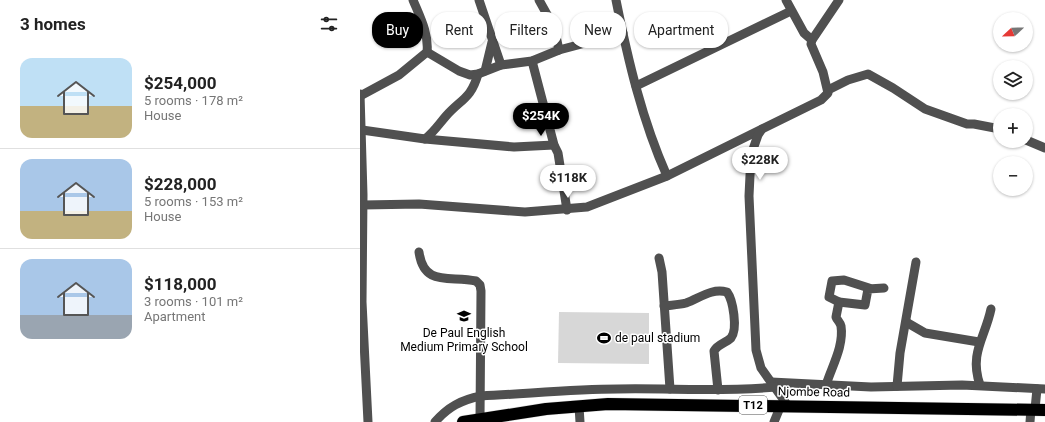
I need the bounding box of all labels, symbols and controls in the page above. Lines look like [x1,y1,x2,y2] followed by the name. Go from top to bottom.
[372,12,423,48] chip: Buy
[431,12,487,48] chip: Rent
[495,12,562,48] chip: Filters
[570,12,626,48] chip: New
[634,12,728,48] chip: Apartment
[993,12,1033,52] north arrow
[993,12,1033,196] map controls
[318,13,340,35] icon: filters
[20,14,86,34] text: 3 homes
[993,60,1033,100] button: layers
[144,73,216,93] text: $254,000
[52,74,100,122] icon: home
[144,93,243,108] text: 5 rooms · 178 m²
[513,103,569,137] pin: $254K
[144,108,181,123] text: House
[522,108,560,123] text: $254K
[993,108,1033,148] button: +
[732,147,788,181] pin: $228K
[741,152,779,167] text: $228K
[993,156,1033,196] button: −
[540,165,596,199] pin: $118K
[549,170,587,185] text: $118K
[144,174,216,194] text: $228,000
[52,175,100,223] icon: home
[144,194,243,209] text: 5 rooms · 153 m²
[144,209,181,224] text: House
[144,274,216,294] text: $118,000
[52,275,100,323] icon: home
[144,294,243,309] text: 3 rooms · 101 m²
[456,308,472,324] school or university icon: De Paul English Medium Primary School
[144,309,206,324] text: Apartment
[400,326,528,354] place label: De Paul English Medium Primary School
[596,330,612,346] sports icon: de paul stadium
[615,331,700,345] place label: de paul stadium
[778,384,850,400] street label: Njombe Road
[739,396,767,414] road number: T12

